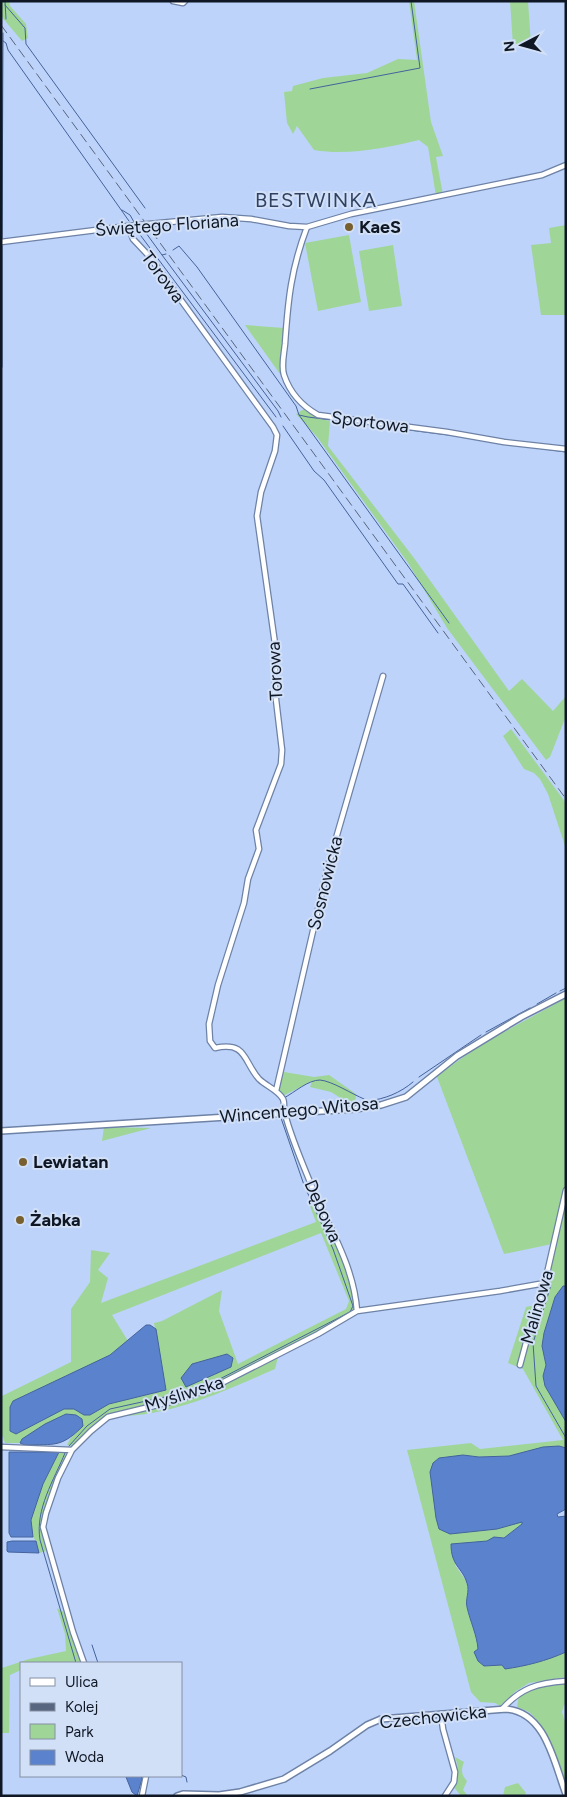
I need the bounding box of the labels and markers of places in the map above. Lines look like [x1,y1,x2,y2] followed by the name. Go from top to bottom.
[359,216,401,238] place label: KaeS
[343,221,355,233] marker: KaeS
[33,1151,108,1173] place label: Lewiatan
[17,1156,29,1168] marker: Lewiatan
[30,1209,81,1231] place label: Żabka
[14,1214,26,1226] marker: Żabka

